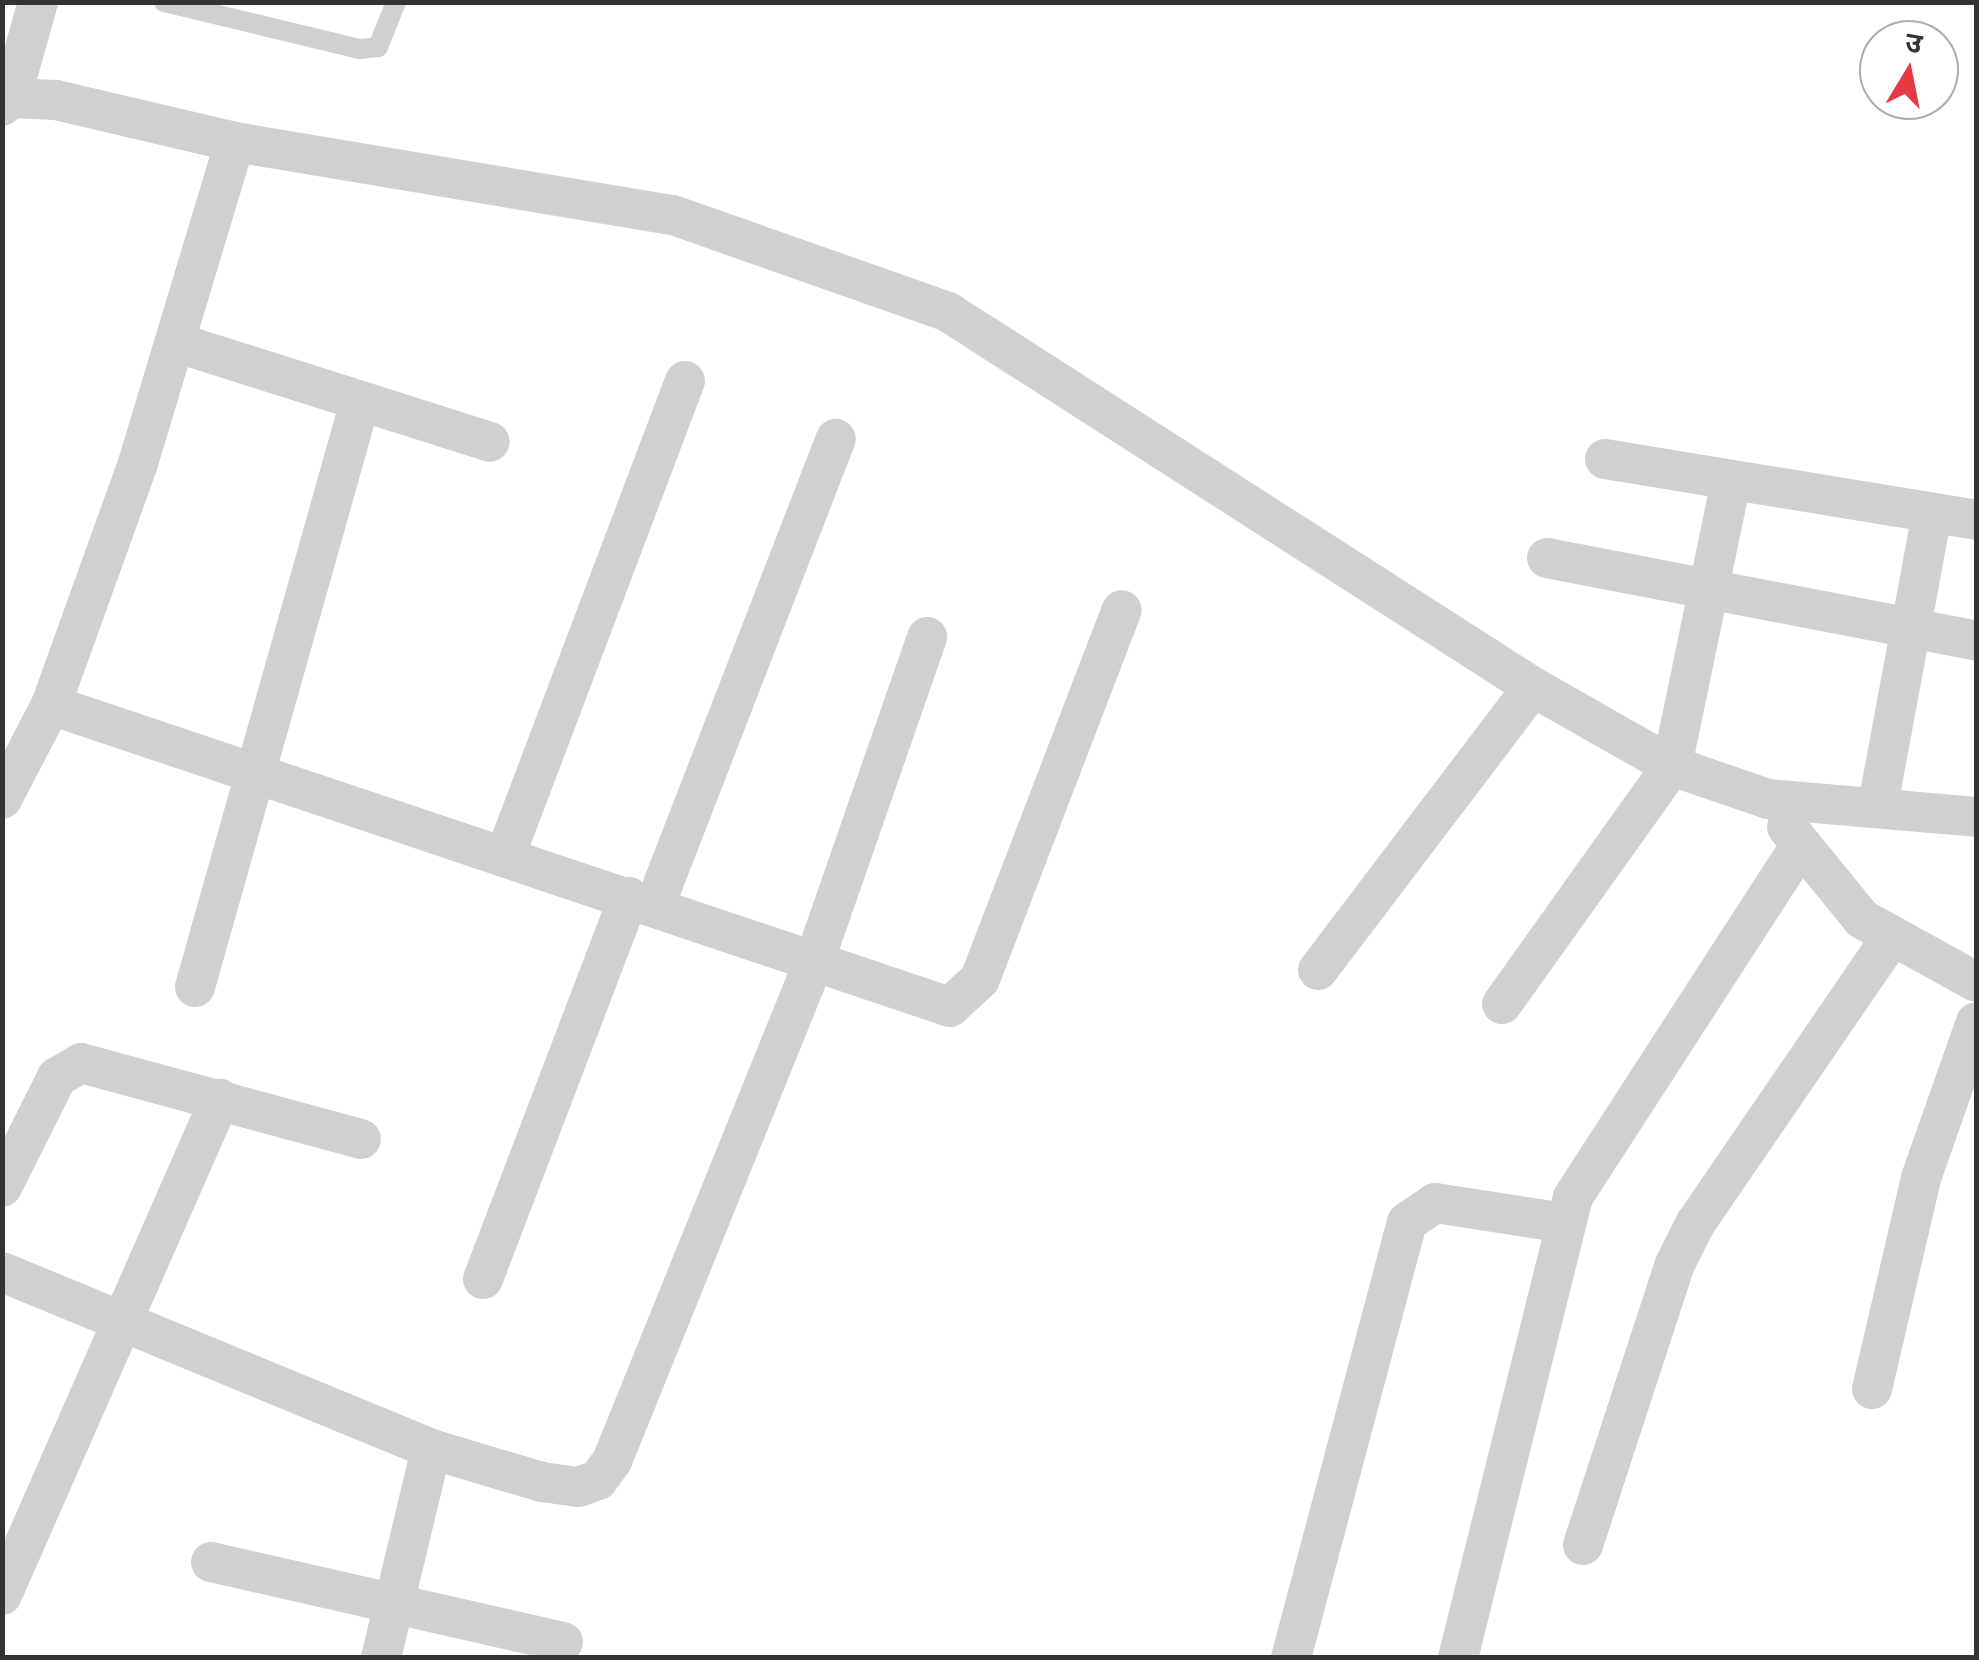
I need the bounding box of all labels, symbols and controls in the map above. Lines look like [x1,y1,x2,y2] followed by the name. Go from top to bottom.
[1859,20,1959,120] north arrow
[1903,24,1925,61] text: उ

